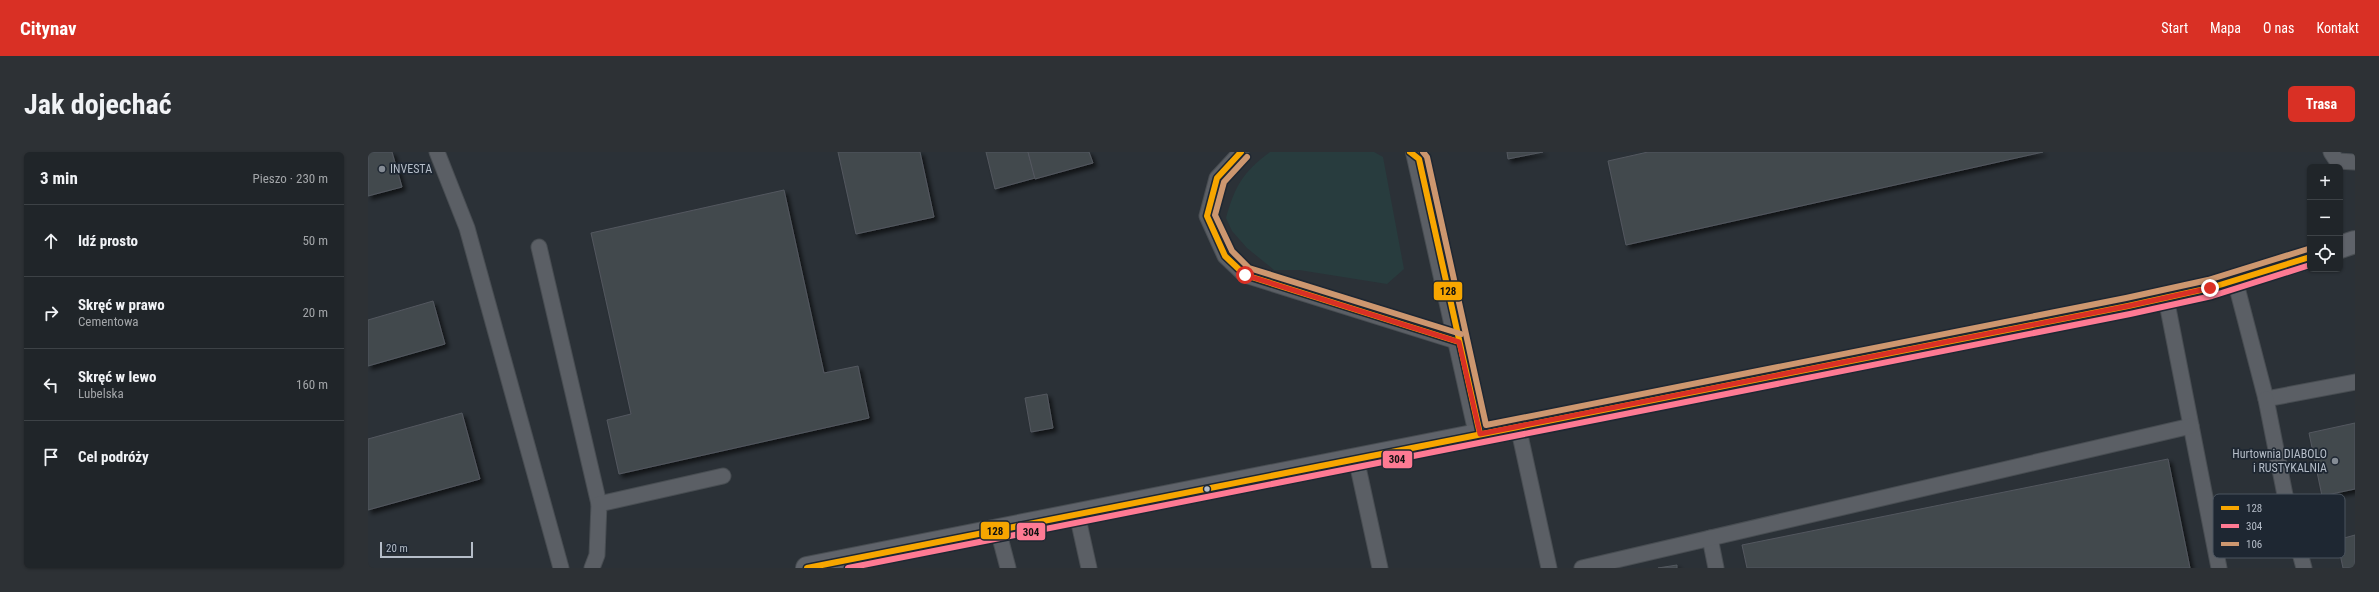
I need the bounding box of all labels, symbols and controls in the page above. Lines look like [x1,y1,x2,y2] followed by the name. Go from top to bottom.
[20,17,77,40] text: Citynav
[2161,20,2188,36] text: Start
[2210,20,2241,36] text: Mapa
[2263,20,2294,36] text: O nas
[2316,20,2359,36] text: Kontakt
[2288,86,2355,122] button: Trasa
[24,88,172,121] text: Jak dojechać
[390,162,432,176] place label: INVESTA
[377,164,387,174] marker: INVESTA
[2307,164,2343,272] map controls
[2307,164,2343,200] button: +
[40,168,78,188] text: 3 min
[253,171,328,186] text: Pieszo · 230 m
[2307,200,2343,236] button: −
[40,230,62,252] icon: ahead
[78,232,138,250] text: Idź prosto
[302,233,328,248] text: 50 m
[2307,236,2343,272] button: locate
[1236,266,1254,284] route start
[2201,279,2219,297] route end
[1433,281,1463,301] line badge: 128
[1440,285,1457,298] text: 128
[78,296,165,314] text: Skręć w prawo
[40,302,62,324] icon: right
[302,305,328,320] text: 20 m
[78,314,139,329] text: Cementowa
[78,368,157,386] text: Skręć w lewo
[40,374,62,396] icon: left
[296,377,328,392] text: 160 m
[78,386,124,401] text: Lubelska
[40,446,62,468] icon: arrive
[2232,447,2327,475] place label: Hurtownia DIABOLO i RUSTYKALNIA
[78,448,149,466] text: Cel podróży
[1382,450,1413,469] line badge: 304
[1389,453,1406,466] text: 304
[2330,456,2340,466] marker: Hurtownia DIABOLO i RUSTYKALNIA
[1202,484,1212,494] unlabelled marker
[2213,494,2345,558] legend
[2246,502,2262,515] text: 128
[2246,520,2263,533] text: 304
[980,521,1010,540] line badge: 128
[1016,522,1046,541] line badge: 304
[987,525,1004,538] text: 128
[1023,526,1040,539] text: 304
[2246,538,2262,551] text: 106
[380,540,473,559] scale bar
[386,542,408,555] text: 20 m

